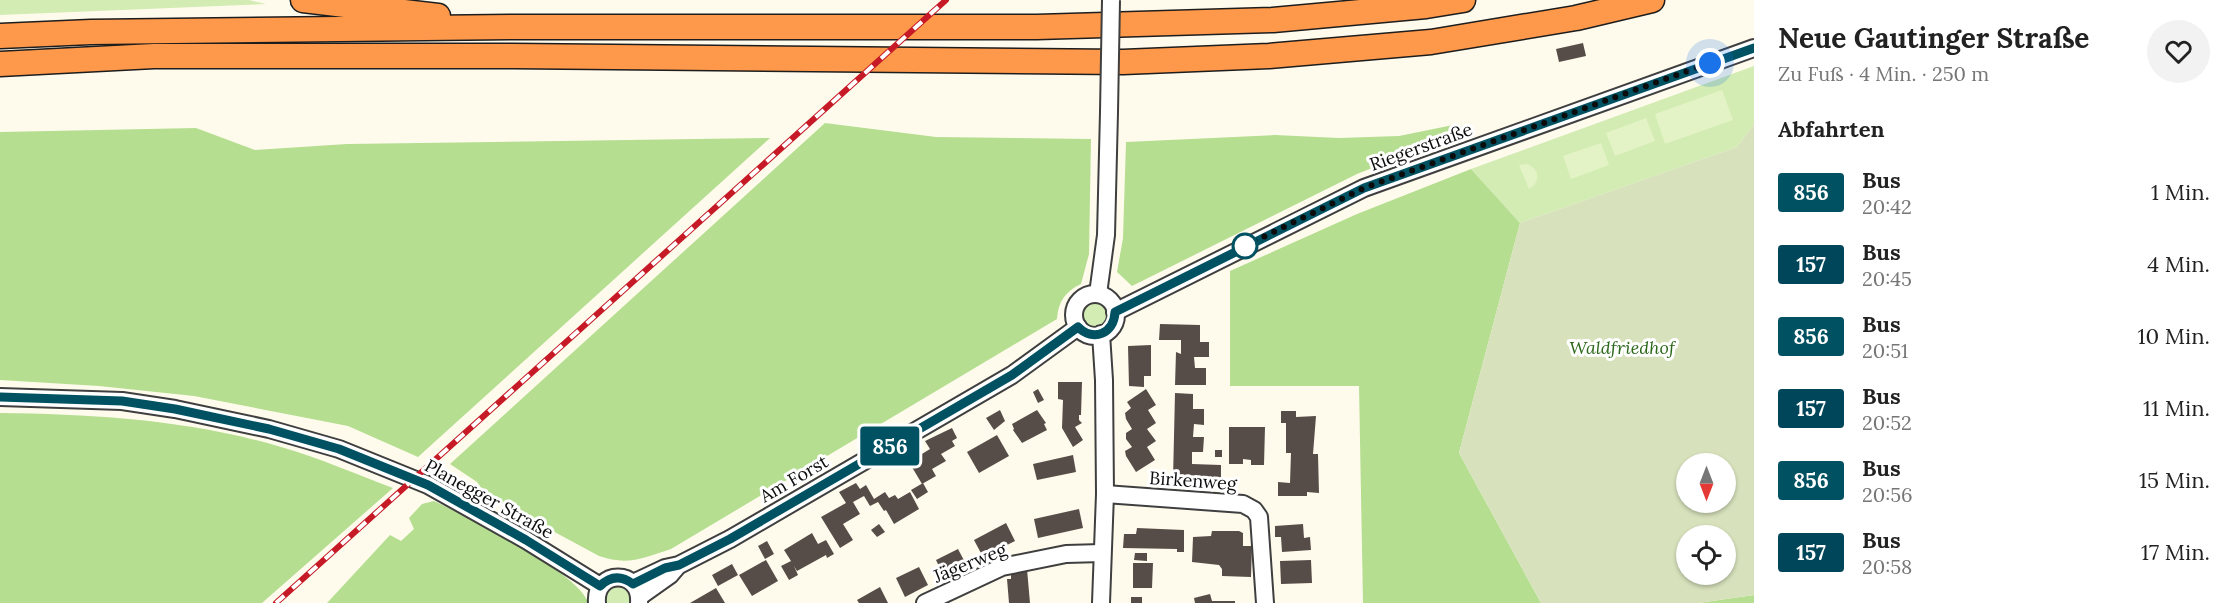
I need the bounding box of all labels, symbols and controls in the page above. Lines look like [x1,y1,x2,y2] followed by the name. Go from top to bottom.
[1778,20,2089,56] text: Neue Gautinger Straße
[2147,20,2210,83] button: heart
[1695,48,1725,78] your location
[1778,61,1989,86] text: Zu Fuß · 4 Min. · 250 m
[1778,115,1885,143] text: Abfahrten
[1366,117,1476,176] street label: Riegerstraße
[1862,166,1901,194] text: Bus
[2151,178,2210,206] text: 1 Min.
[1793,179,1829,206] text: 856
[1862,194,1912,219] text: 20:42
[1232,233,1258,259] unlabelled marker
[1862,238,1901,266] text: Bus
[2147,250,2210,278] text: 4 Min.
[1796,251,1826,278] text: 157
[1862,266,1912,291] text: 20:45
[1862,310,1901,338] text: Bus
[2137,322,2210,350] text: 10 Min.
[1793,323,1829,350] text: 856
[1569,336,1677,359] park label: Waldfriedhof
[1862,338,1908,363] text: 20:51
[1862,382,1901,410] text: Bus
[2143,394,2210,422] text: 11 Min.
[1796,395,1826,422] text: 157
[1862,410,1912,435] text: 20:52
[856,426,924,466] line badge: 856
[872,433,908,460] text: 856
[755,450,832,508] street label: Am Forst
[1676,453,1736,513] north arrow
[1676,453,1736,585] map controls
[421,454,558,544] street label: Planegger Straße
[1862,454,1901,482] text: Bus
[1149,466,1239,495] street label: Birkenweg
[2139,466,2210,494] text: 15 Min.
[1793,467,1829,494] text: 856
[1862,482,1913,507] text: 20:56
[1676,525,1736,585] button: locate
[1862,526,1901,554] text: Bus
[929,537,1011,588] street label: Jägerweg
[2141,538,2210,566] text: 17 Min.
[1796,539,1826,566] text: 157
[1862,554,1912,579] text: 20:58

